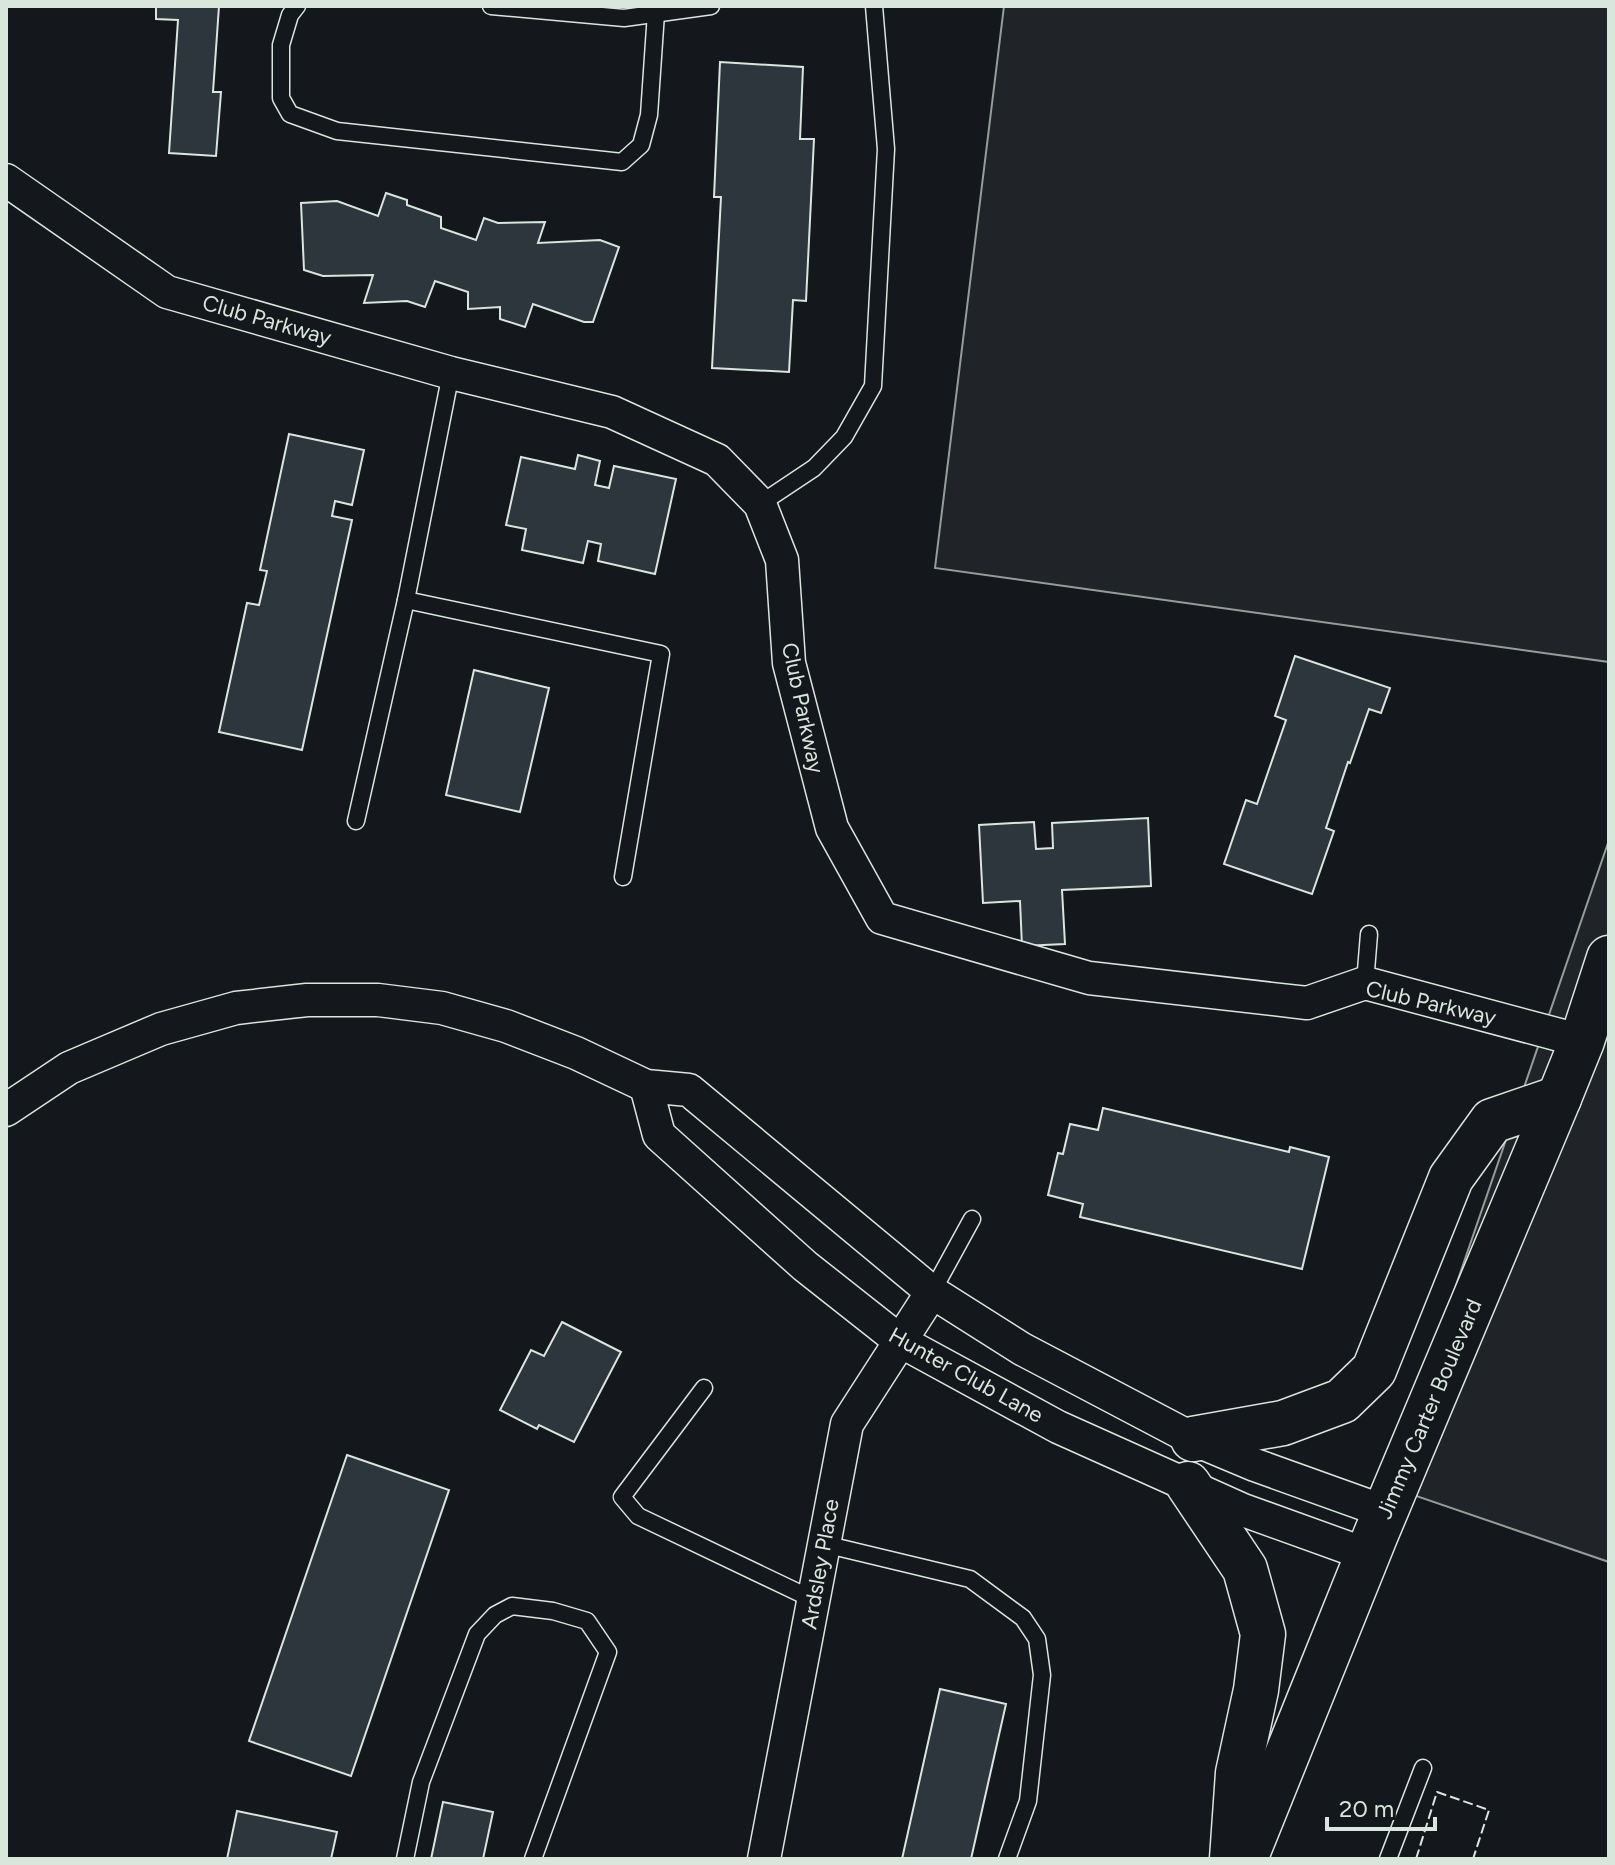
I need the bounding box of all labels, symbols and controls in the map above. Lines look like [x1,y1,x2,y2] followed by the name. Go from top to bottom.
[199,289,335,351] street label: Club Parkway
[776,640,830,776] street label: Club Parkway
[1363,975,1499,1031] street label: Club Parkway
[1370,1295,1488,1523] street label: Jimmy Carter Boulevard
[884,1321,1048,1429] street label: Hunter Club Lane
[795,1497,845,1631] street label: Ardsley Place
[1327,1781,1435,1831] scale bar
[1339,1794,1394,1823] text: 20 m

